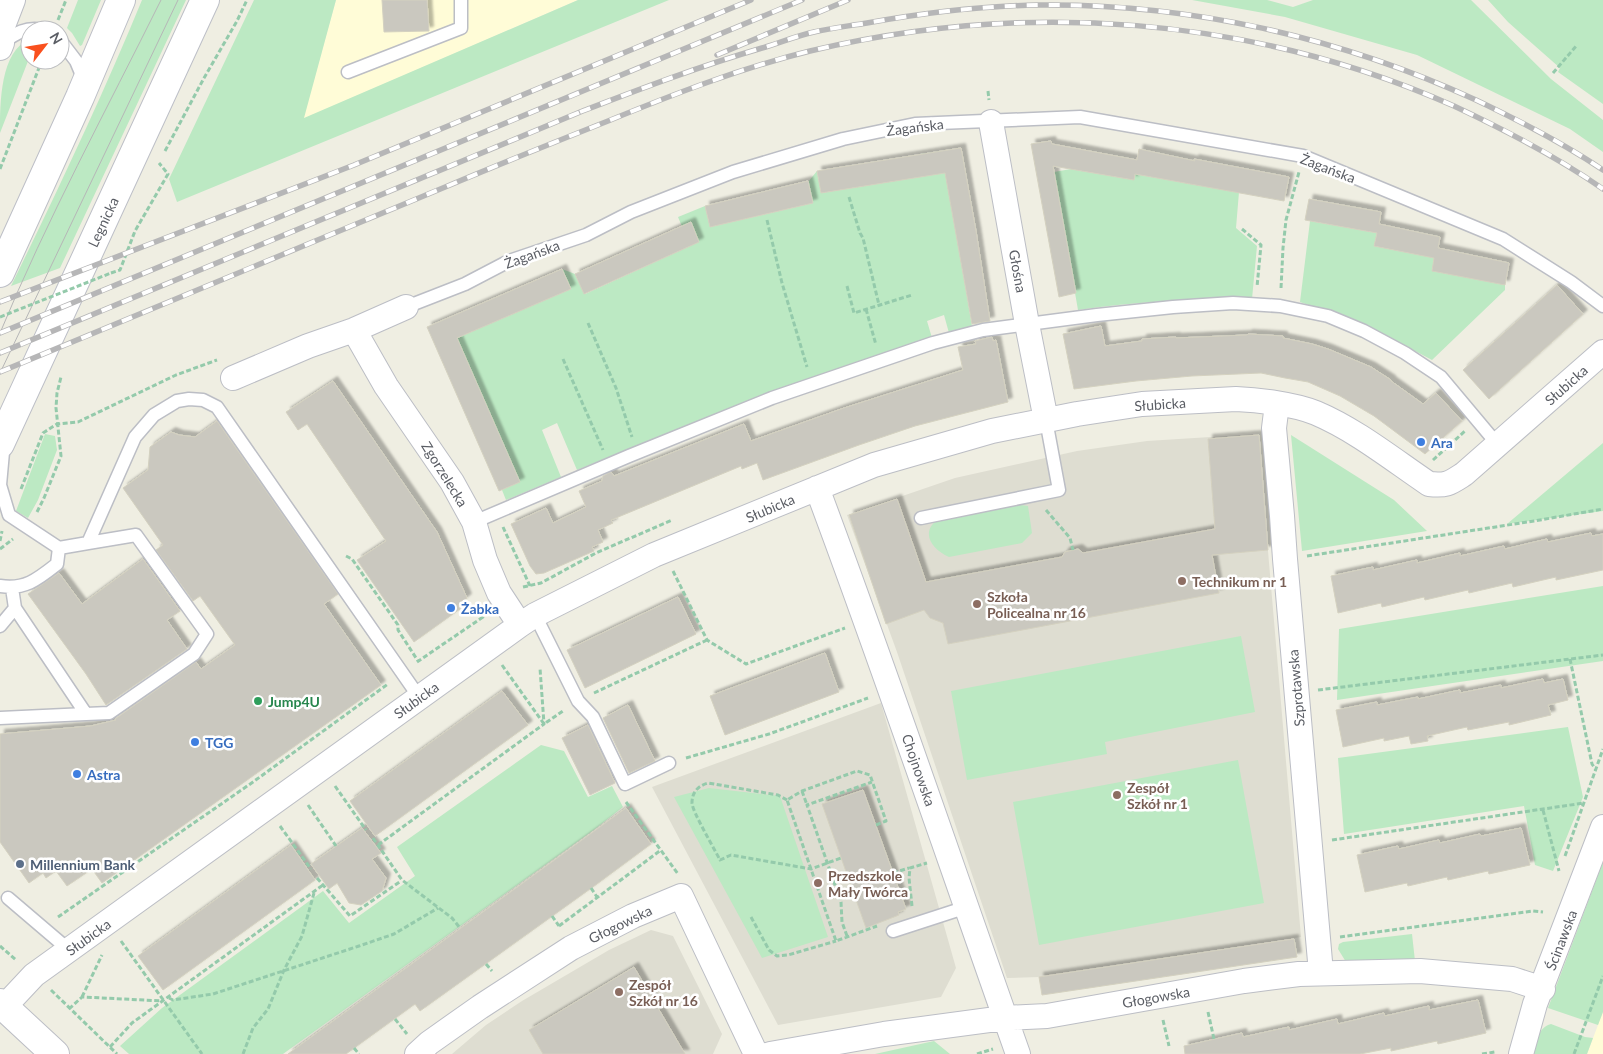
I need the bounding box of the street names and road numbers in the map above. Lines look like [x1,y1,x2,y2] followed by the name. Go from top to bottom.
[885,115,945,139] street label: Żagańska
[1298,150,1358,186] street label: Żagańska
[84,194,122,250] street label: Legnicka
[502,236,562,272] street label: Żagańska
[1006,248,1030,294] street label: Głośna
[1541,361,1591,409] street label: Słubicka
[1134,394,1186,414] street label: Słubicka
[418,438,472,510] street label: Zgorzelecka
[743,490,797,526] street label: Słubicka
[1284,649,1308,727] street label: Szprotawska
[390,678,442,722] street label: Słubicka
[899,732,939,808] street label: Chojnowska
[586,901,655,947] street label: Głogowska
[1542,907,1580,973] street label: Ścinawska
[62,915,114,959] street label: Słubicka
[1121,983,1191,1011] street label: Głogowska

